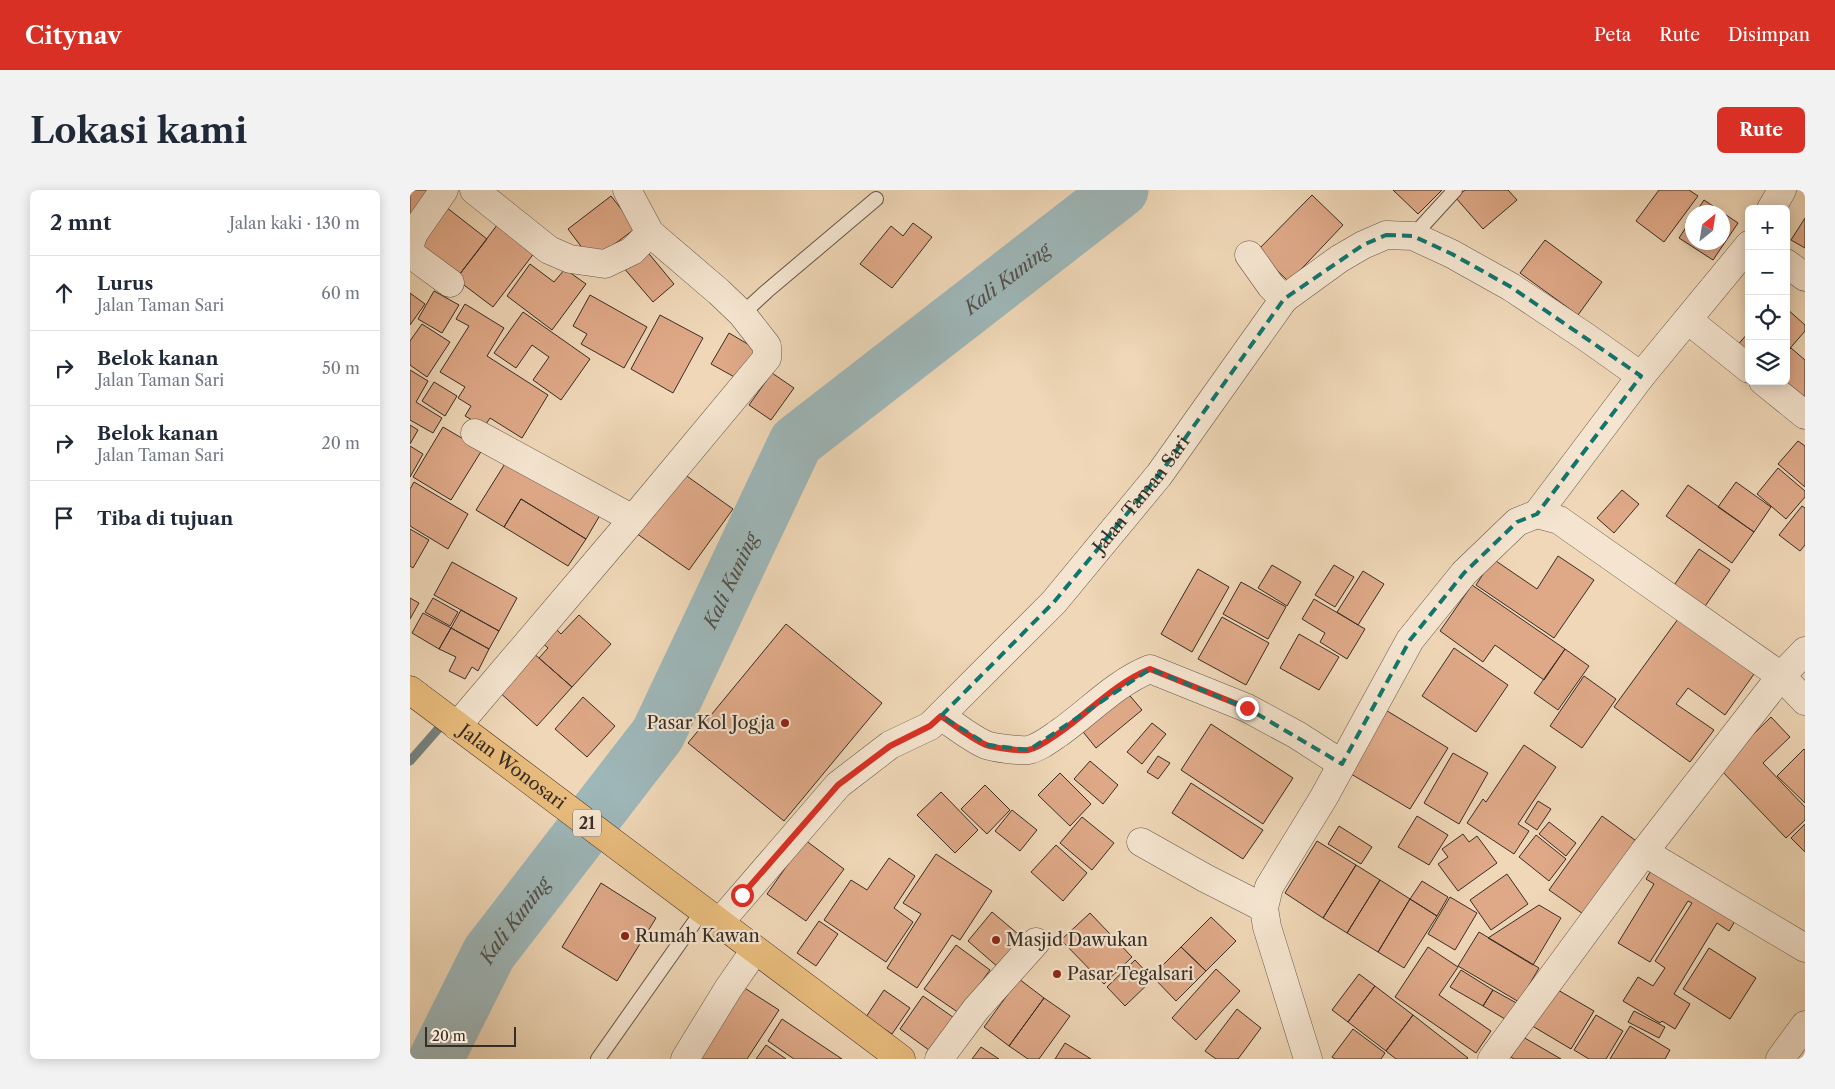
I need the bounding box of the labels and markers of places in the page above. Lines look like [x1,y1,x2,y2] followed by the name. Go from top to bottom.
[646,712,775,734] place label: Pasar Kol Jogja
[779,717,791,729] marker: Pasar Kol Jogja
[635,925,760,947] place label: Rumah Kawan
[1006,929,1148,951] place label: Masjid Dawukan
[619,930,631,942] marker: Rumah Kawan
[990,934,1002,946] marker: Masjid Dawukan
[1067,963,1194,985] place label: Pasar Tegalsari
[1051,968,1063,980] marker: Pasar Tegalsari

